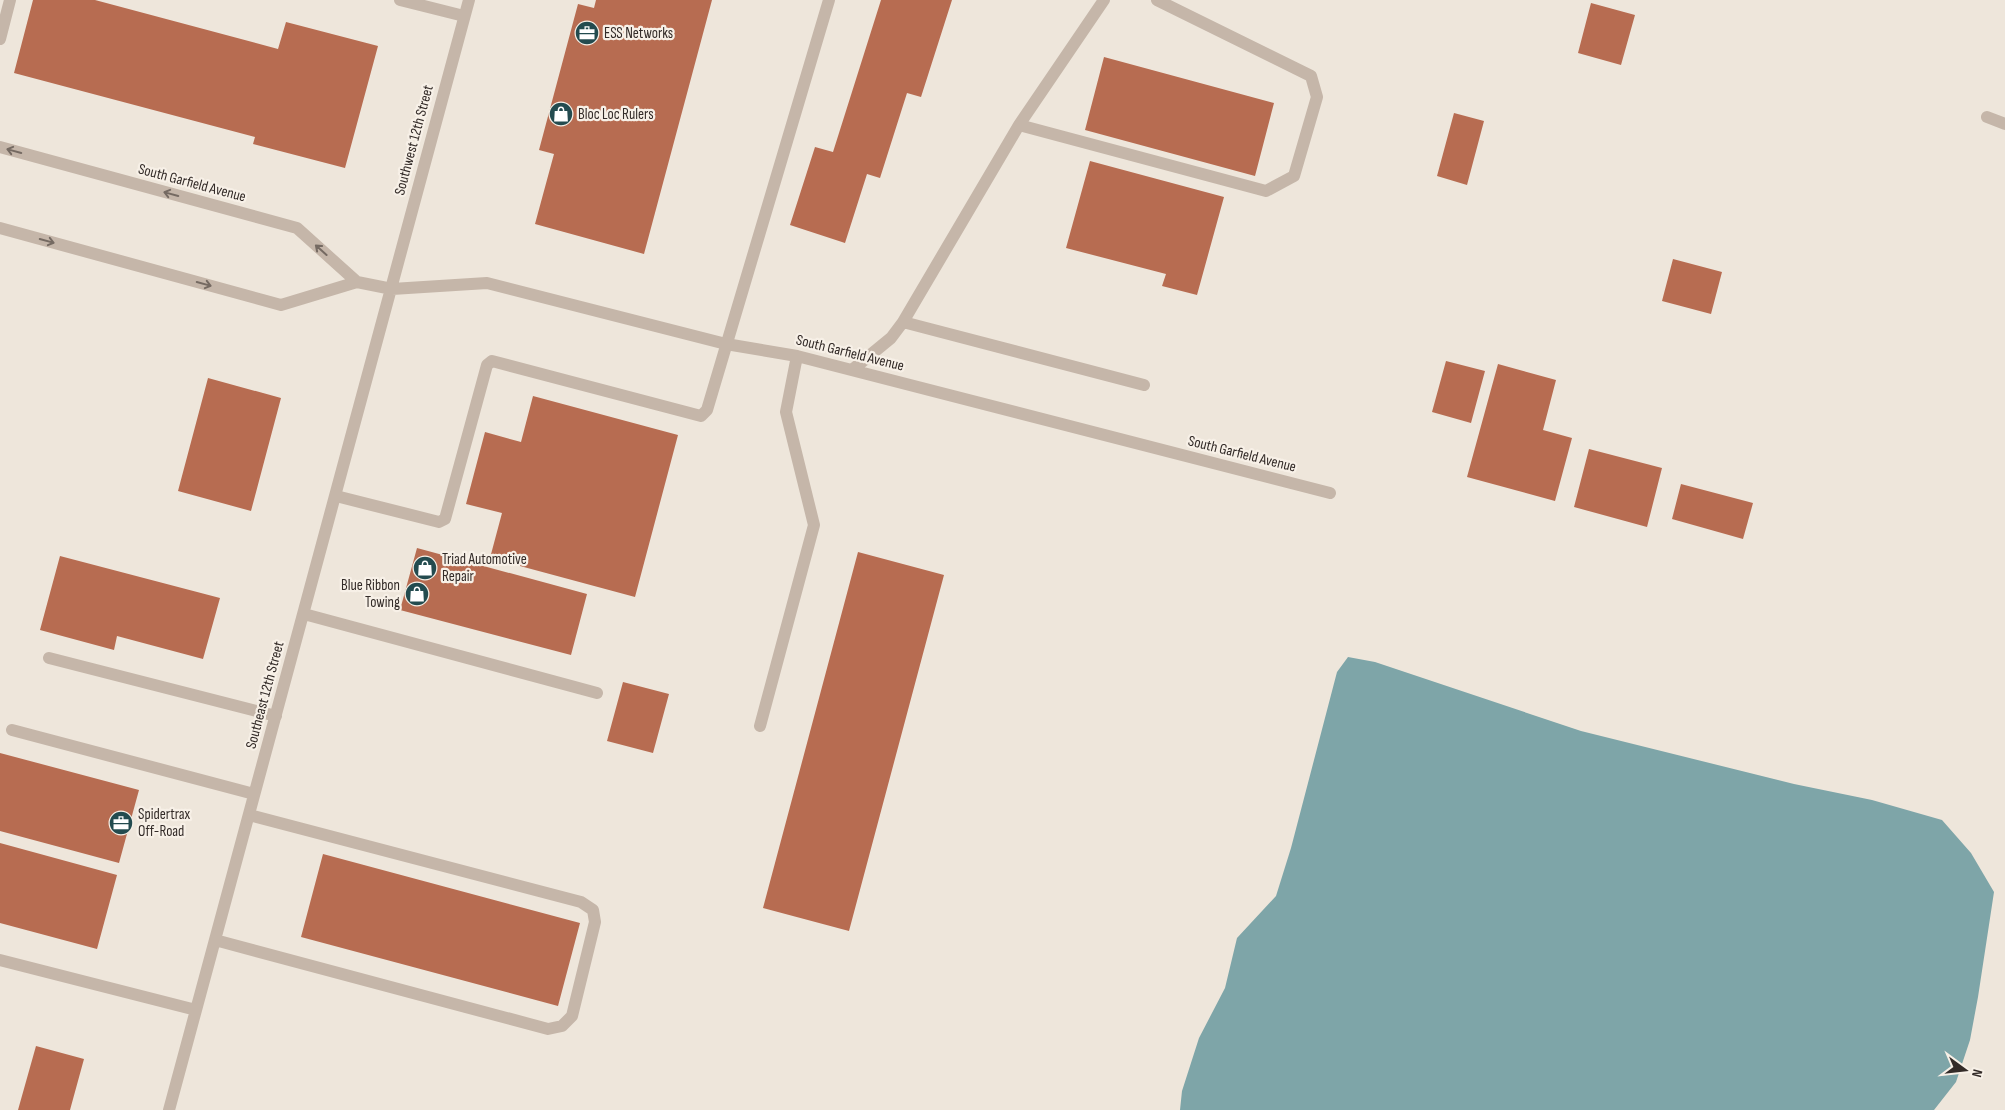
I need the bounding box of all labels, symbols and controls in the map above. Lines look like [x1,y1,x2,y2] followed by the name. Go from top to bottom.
[574,20,600,46] office icon: ESS Networks
[604,24,673,43] place label: ESS Networks
[390,82,438,197] street label: Southwest 12th Street
[548,101,574,127] shop icon: Bloc Loc Rulers
[578,105,654,124] place label: Bloc Loc Rulers
[7,146,23,156] one-way arrow
[136,160,248,206] street label: South Garfield Avenue
[164,189,180,198] one-way arrow
[39,237,55,246] one-way arrow
[314,244,327,256] one-way arrow
[195,280,211,289] one-way arrow
[794,330,906,376] street label: South Garfield Avenue
[1186,431,1298,477] street label: South Garfield Avenue
[442,550,527,586] place label: Triad Automotive Repair
[412,555,438,581] shop icon: Triad Automotive Repair
[341,576,400,612] place label: Blue Ribbon Towing
[404,581,430,607] shop icon: Blue Ribbon Towing
[241,639,289,751] street label: Southeast 12th Street
[138,805,191,841] place label: Spidertrax Off-Road
[108,810,134,836] office icon: Spidertrax Off-Road
[1940,1045,1990,1095] north arrow
[1968,1067,1986,1079] text: N

